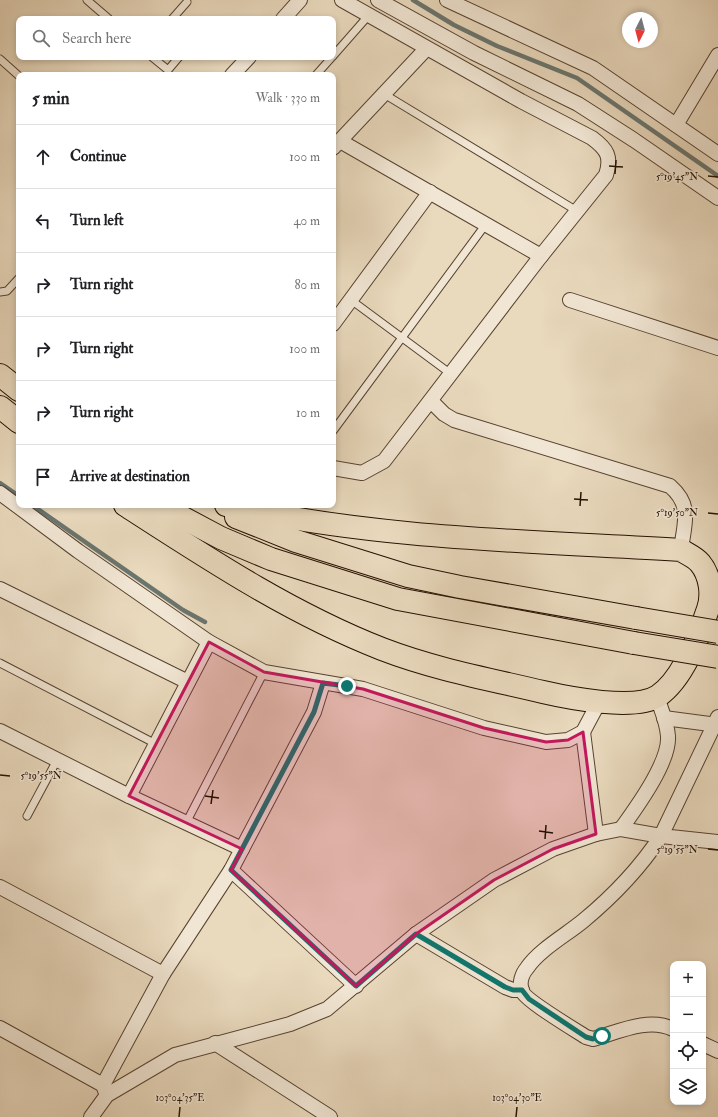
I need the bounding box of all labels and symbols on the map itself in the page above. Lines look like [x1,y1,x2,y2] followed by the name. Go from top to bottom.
[622,12,658,48] north arrow
[656,171,698,183] text: 5°19'45"N
[656,507,698,519] text: 5°19'50"N
[338,677,356,695] route end
[20,770,62,782] text: 5°19'55"N
[656,844,698,856] text: 5°19'55"N
[593,1027,611,1045] route start
[156,1092,204,1104] text: 103°04'35"E
[492,1092,542,1104] text: 103°04'30"E

